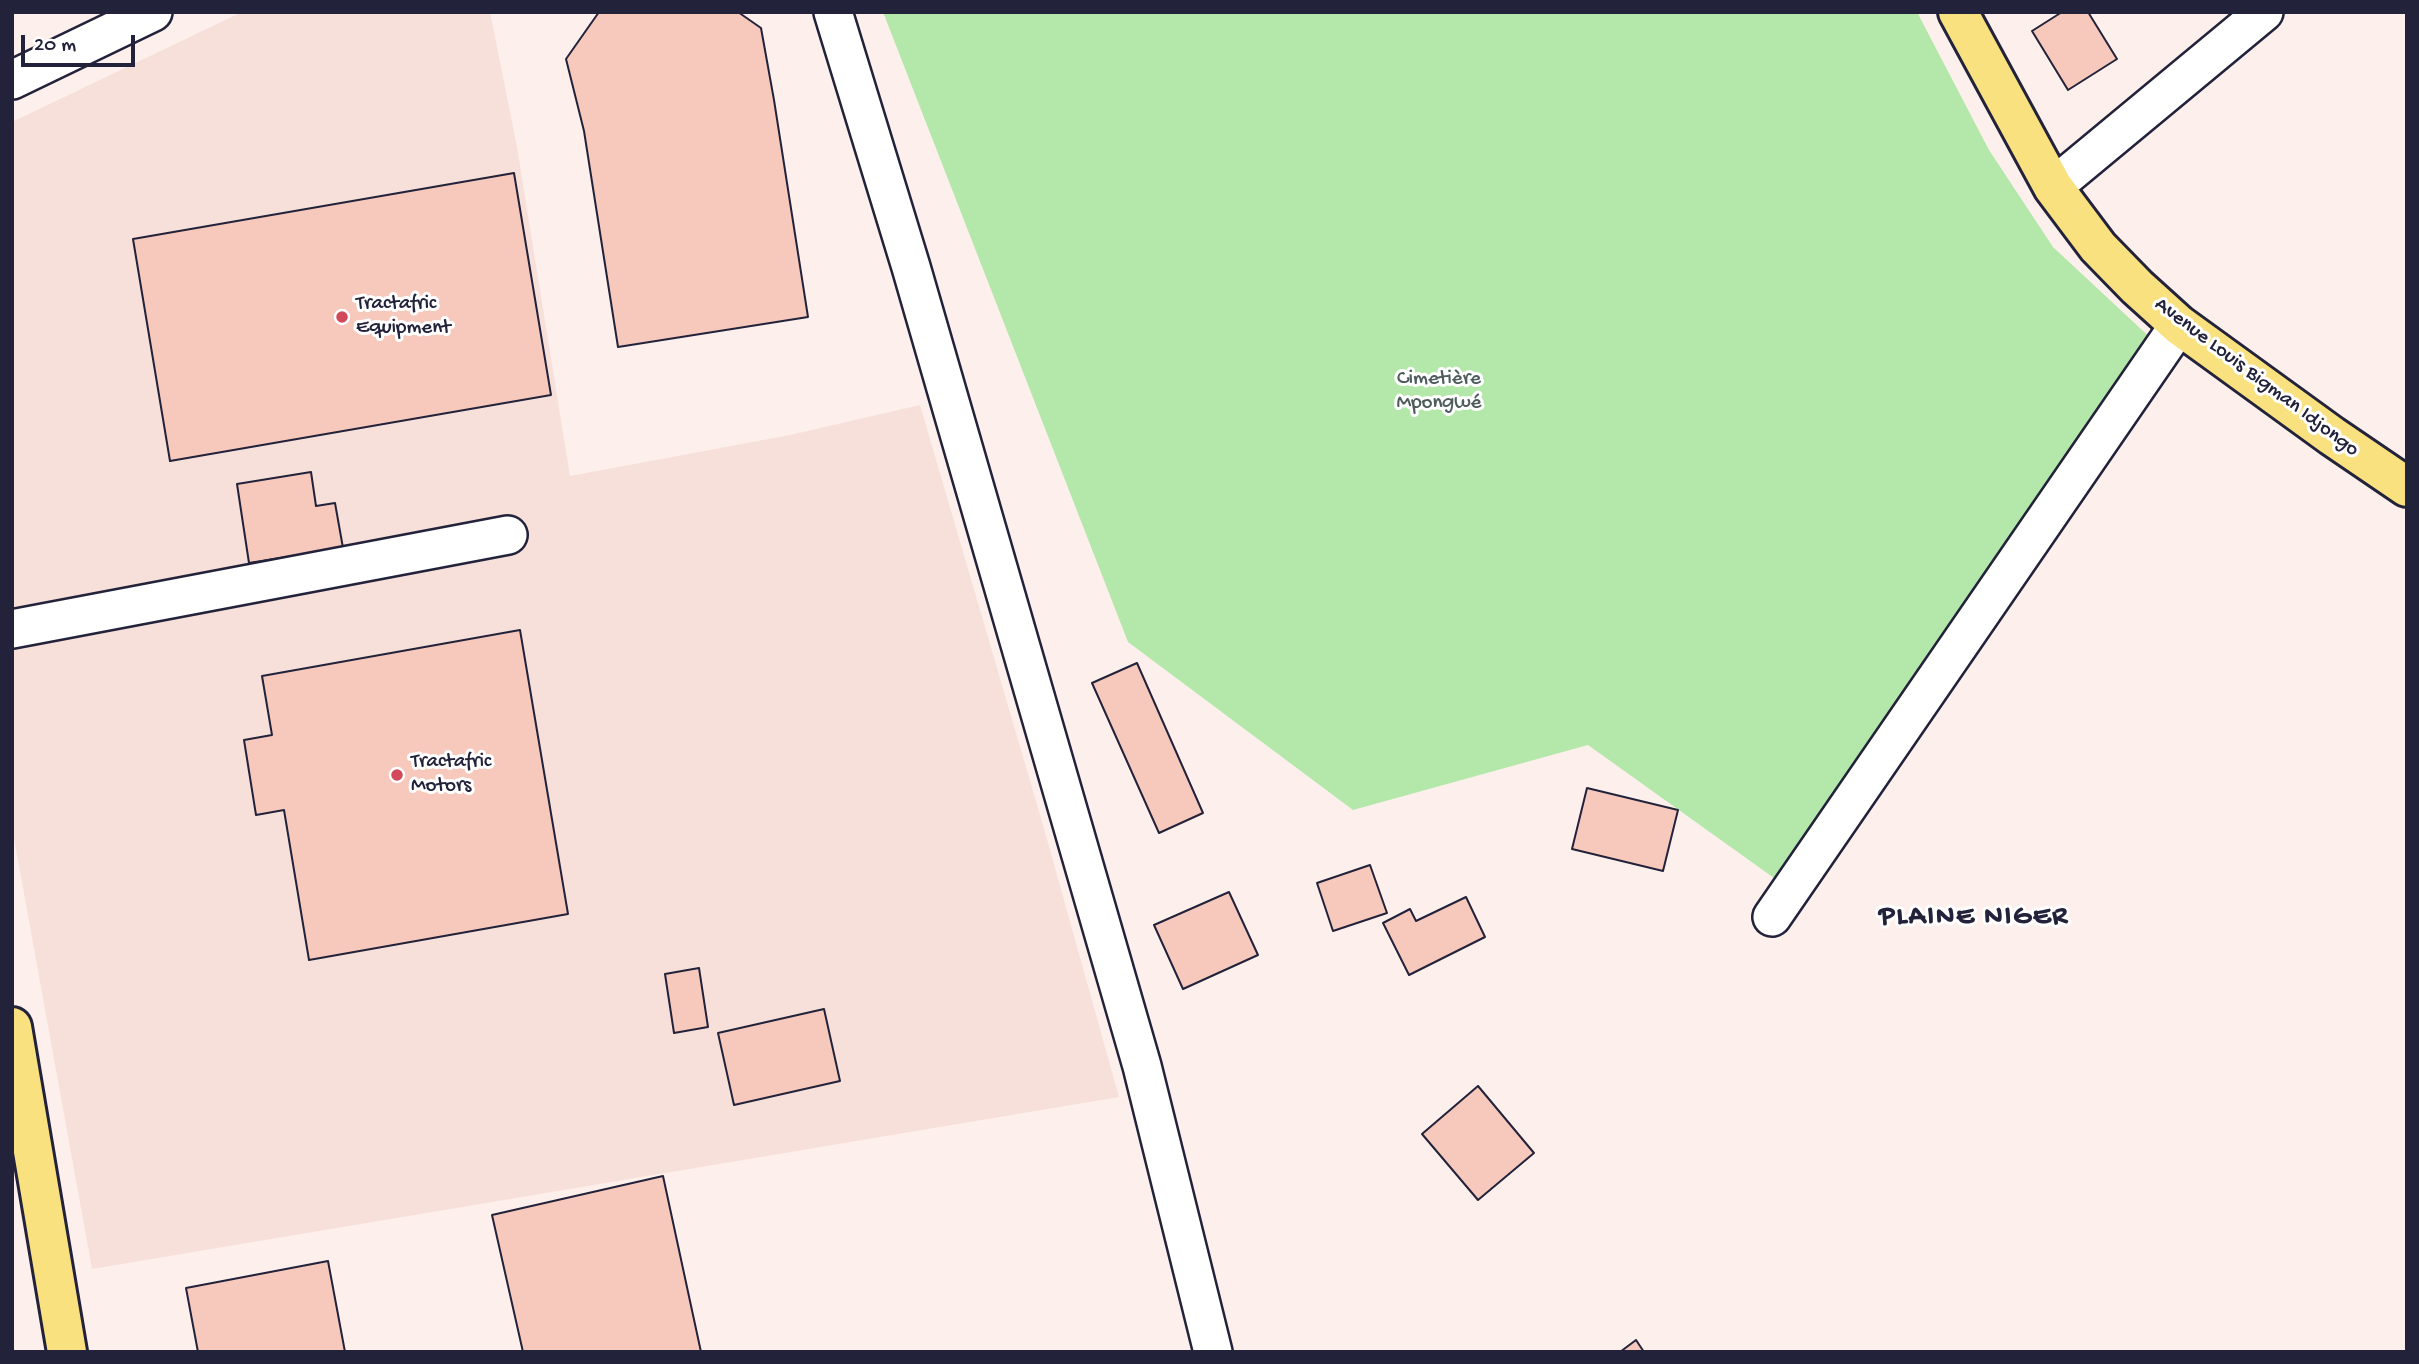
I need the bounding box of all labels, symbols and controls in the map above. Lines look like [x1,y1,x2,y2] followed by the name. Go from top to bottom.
[24,21,138,65] scale bar
[34,34,76,59] text: 20 m
[356,292,451,342] place label: Tractafric Equipment
[2149,293,2363,463] street label: Avenue Louis Bigman Idjongo
[334,309,350,325] marker: Tractafric Equipment
[1397,367,1481,417] park label: Cimetière Mpongwé
[411,750,491,800] place label: Tractafric Motors
[389,767,405,783] marker: Tractafric Motors
[1880,902,2068,936] district label: PLAINE NIGER

